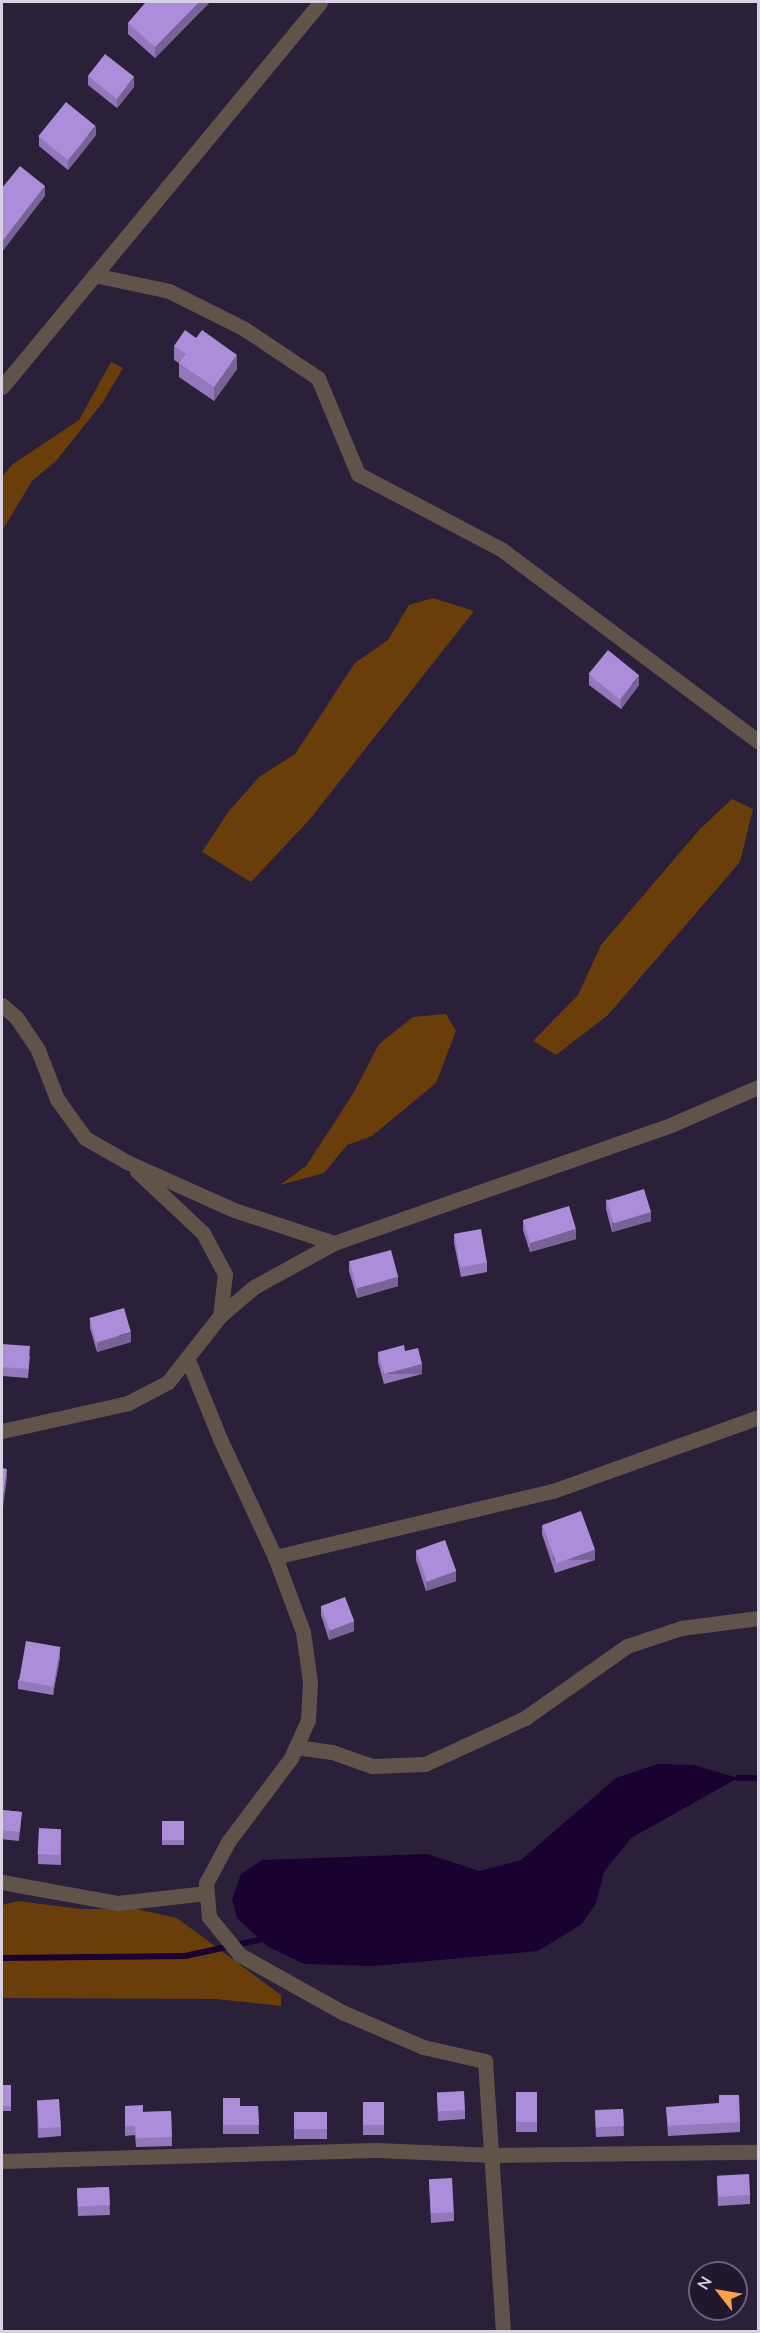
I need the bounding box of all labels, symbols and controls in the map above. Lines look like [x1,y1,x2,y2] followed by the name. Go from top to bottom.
[688,2261,748,2321] north arrow
[693,2272,716,2293] text: N

